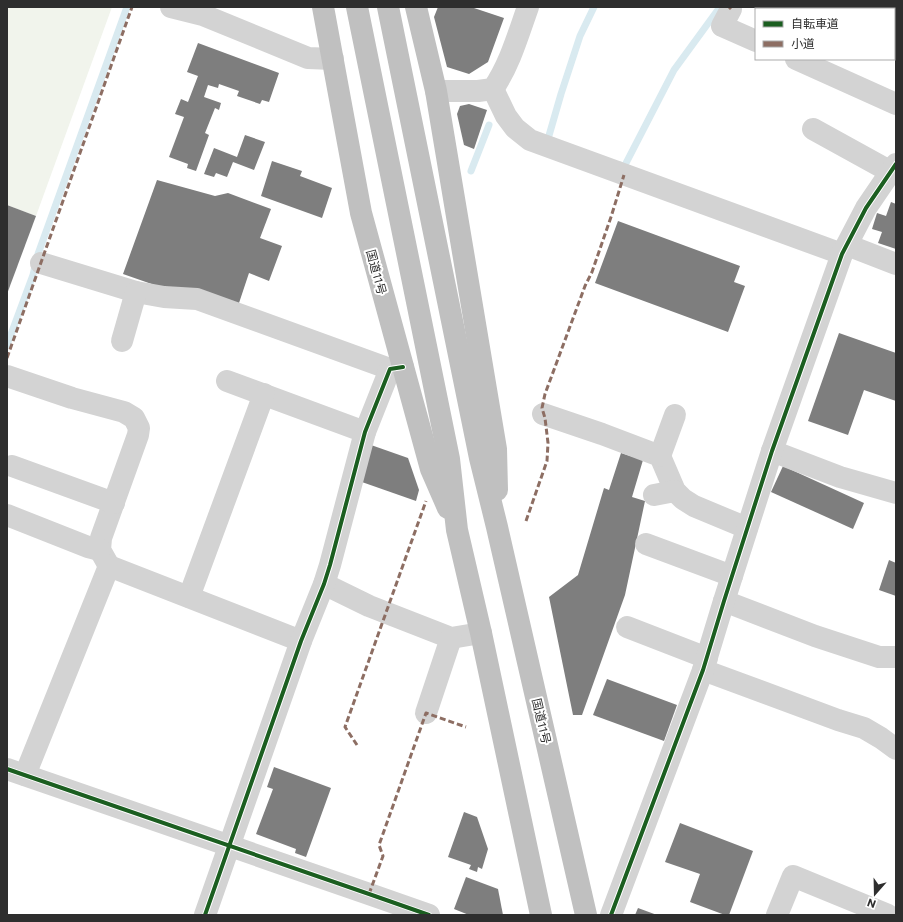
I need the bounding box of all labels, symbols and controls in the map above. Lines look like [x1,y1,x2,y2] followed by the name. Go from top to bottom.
[755,8,895,60] legend
[791,16,839,30] text: 自転車道
[791,36,815,50] text: 小道
[364,248,390,296] street label: 国道11号
[530,697,554,745] street label: 国道11号
[855,874,895,914] north arrow
[865,896,878,911] text: N

